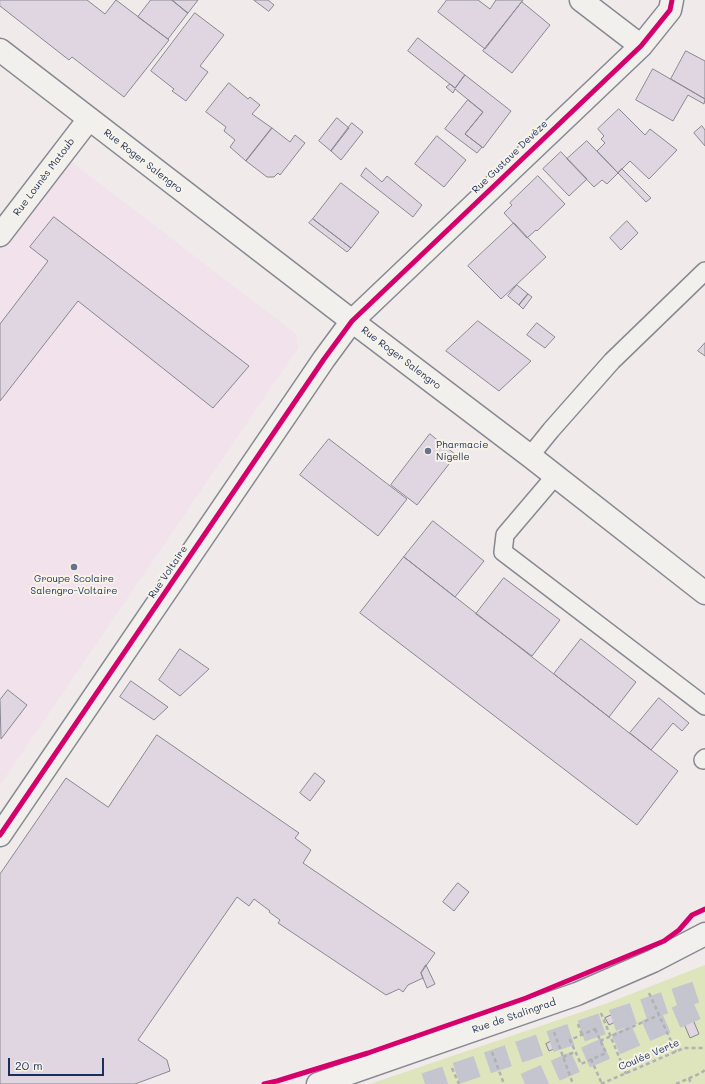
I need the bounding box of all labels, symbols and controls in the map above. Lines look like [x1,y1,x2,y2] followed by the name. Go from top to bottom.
[470,118,550,196] street label: Rue Gustave Devèze
[101,127,185,195] street label: Rue Roger Salengro
[11,136,77,218] street label: Rue Lounès Matoub
[359,324,443,392] street label: Rue Roger Salengro
[436,439,488,462] place label: Pharmacie Nigelle
[423,446,433,456] marker: Pharmacie Nigelle
[146,543,190,601] street label: Rue Voltaire
[69,562,79,572] marker: Groupe Scolaire Salengro-Voltaire
[31,573,117,596] place label: Groupe Scolaire Salengro-Voltaire
[471,996,557,1036] street label: Rue de Stalingrad
[617,1037,681,1073] street label: Coulée Verte
[10,1050,106,1076] scale bar
[15,1057,43,1073] text: 20 m

